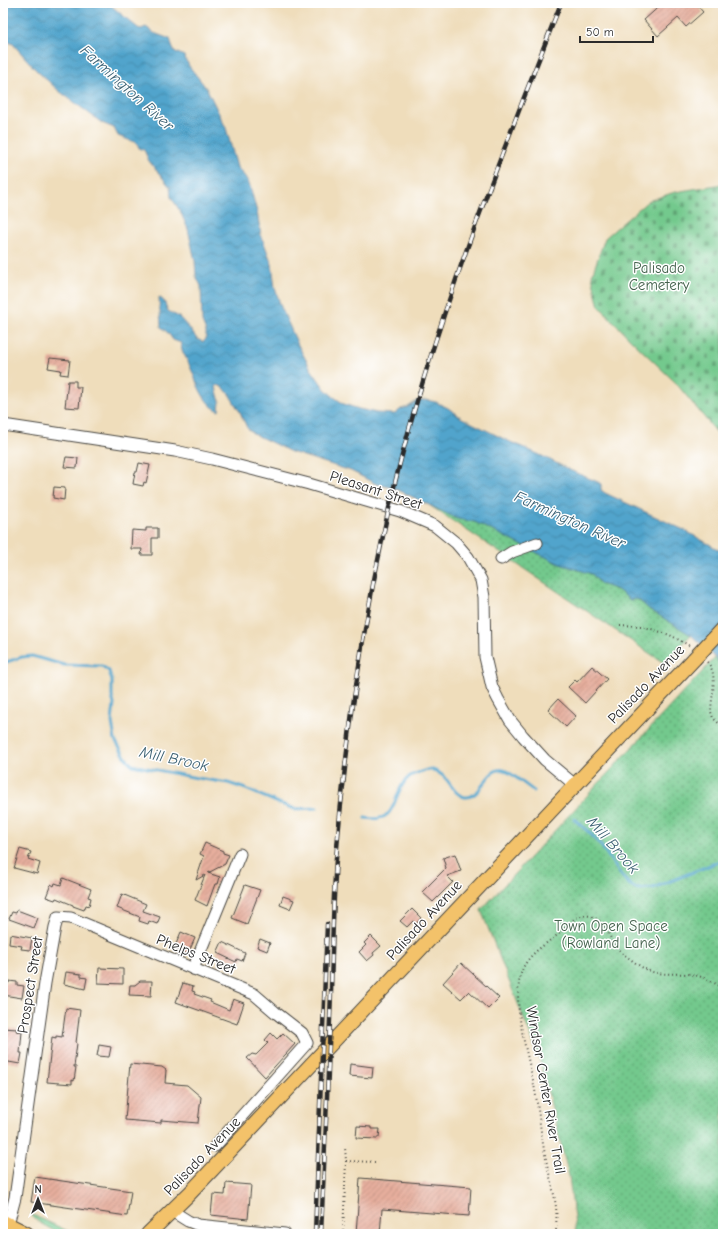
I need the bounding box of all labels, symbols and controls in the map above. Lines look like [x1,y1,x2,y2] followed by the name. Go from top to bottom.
[580,18,653,44] scale bar
[586,25,614,39] text: 50 m
[77,41,178,135] water label: Farmington River
[629,259,690,294] park label: Palisado Cemetery
[328,467,425,514] street label: Pleasant Street
[512,487,629,553] water label: Farmington River
[604,640,688,727] street label: Palisado Avenue
[137,743,210,775] water label: Mill Brook
[583,812,643,877] water label: Mill Brook
[382,876,466,964] street label: Palisado Avenue
[554,917,668,952] park label: Town Open Space (Rowland Lane)
[154,930,239,978] street label: Phelps Street
[13,935,47,1035] street label: Prospect Street
[522,1005,570,1175] street label: Windsor Center River Trail
[160,1112,244,1199] street label: Palisado Avenue
[18,1179,58,1219] north arrow
[34,1183,42,1196] text: N

